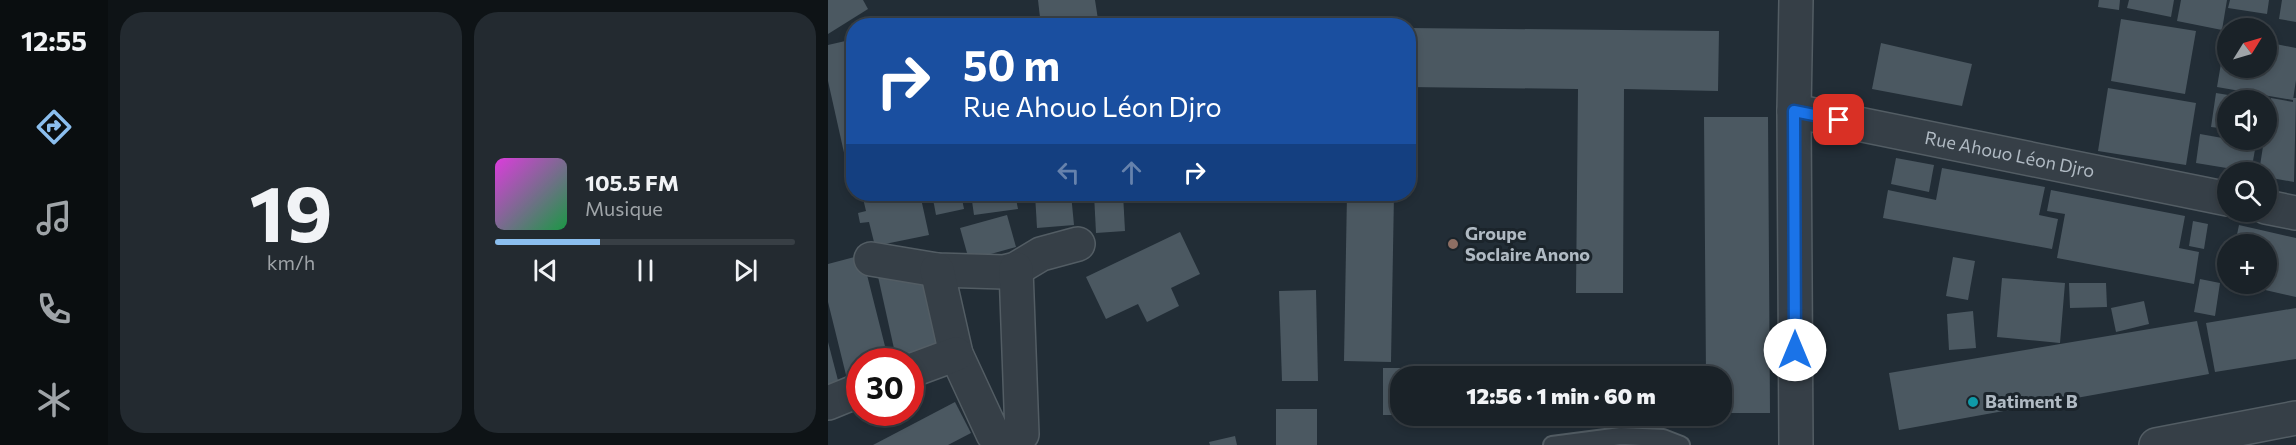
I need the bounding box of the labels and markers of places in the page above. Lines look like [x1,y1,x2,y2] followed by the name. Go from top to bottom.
[1813,94,1864,145] pin
[1465,222,1590,265] place label: Groupe Soclaire Anono
[1446,237,1460,251] marker: Groupe Soclaire Anono
[1985,390,2078,412] place label: Batiment B
[1966,395,1980,409] marker: Batiment B

